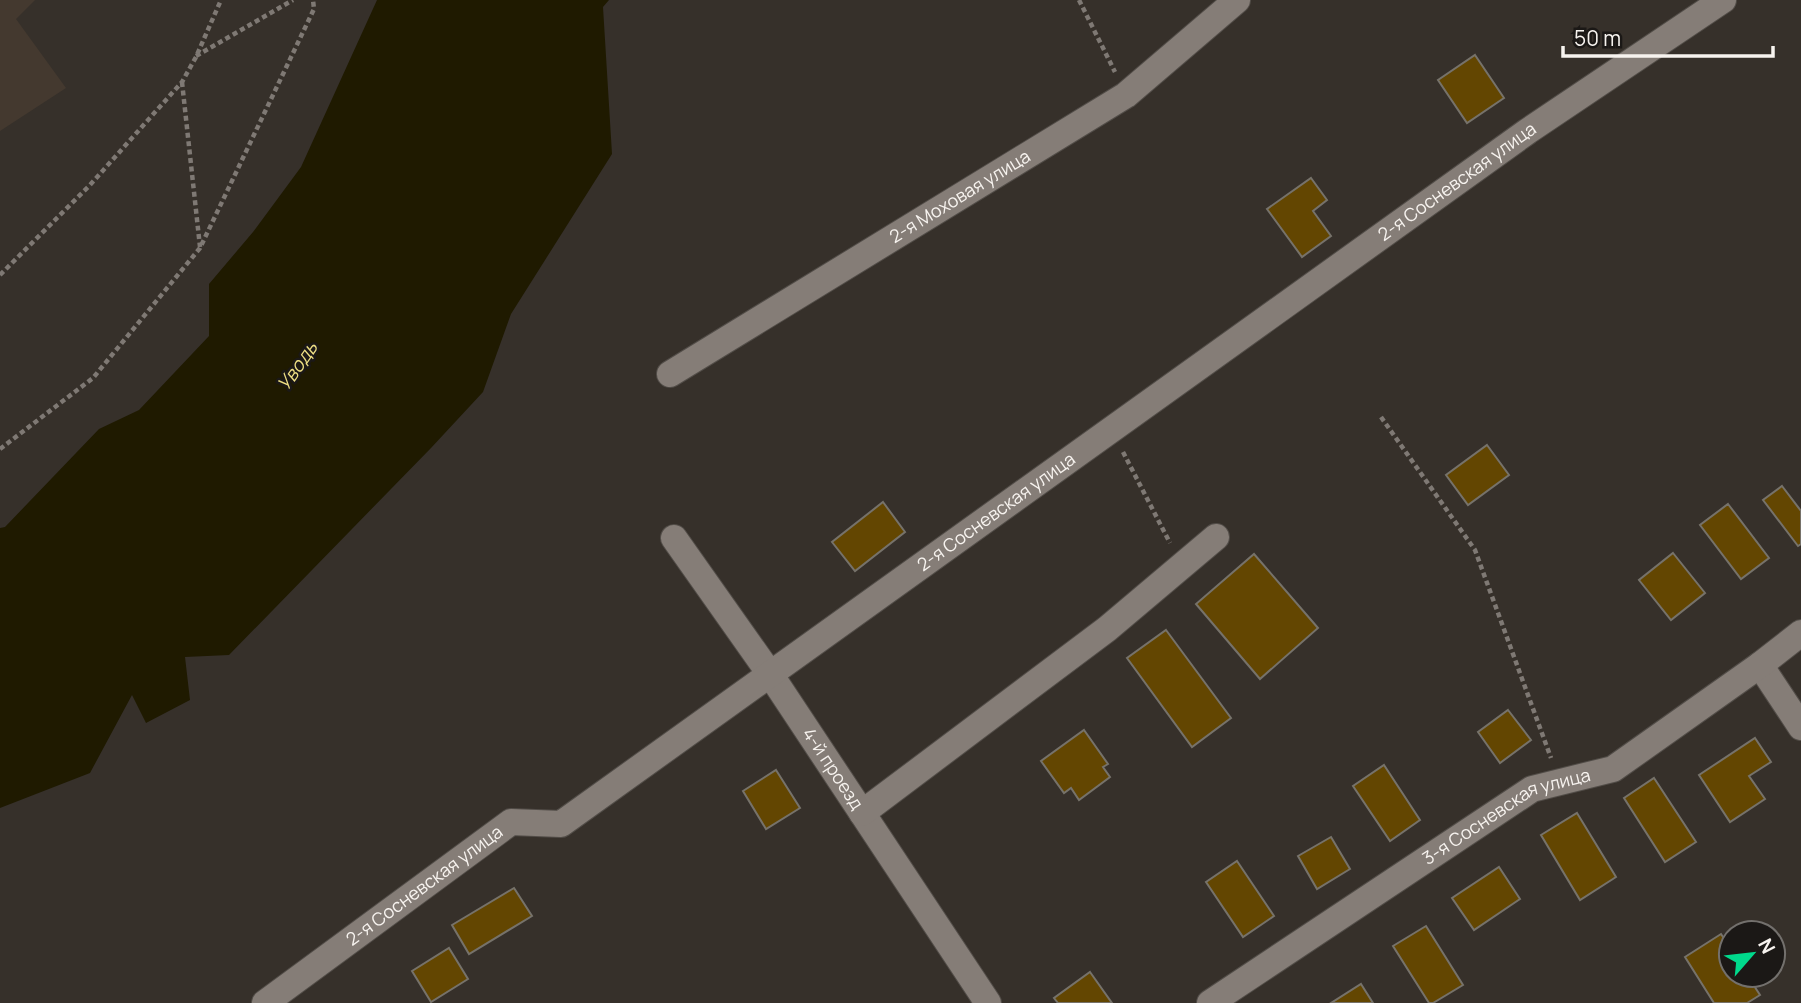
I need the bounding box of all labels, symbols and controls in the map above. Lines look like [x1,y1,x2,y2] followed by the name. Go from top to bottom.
[1563,14,1773,58] scale bar
[1574,24,1621,52] text: 50 m
[1373,116,1540,246] street label: 2-я Сосневская улица
[885,143,1034,248] street label: 2-я Моховая улица
[271,336,324,396] water label: Уводь
[912,446,1080,576] street label: 2-я Сосневская улица
[798,722,870,814] street label: 4-й проезд
[1417,762,1593,870] street label: 3-я Сосневская улица
[341,819,507,951] street label: 2-я Сосневская улица
[1717,919,1787,989] north arrow
[1752,934,1782,958] text: N

